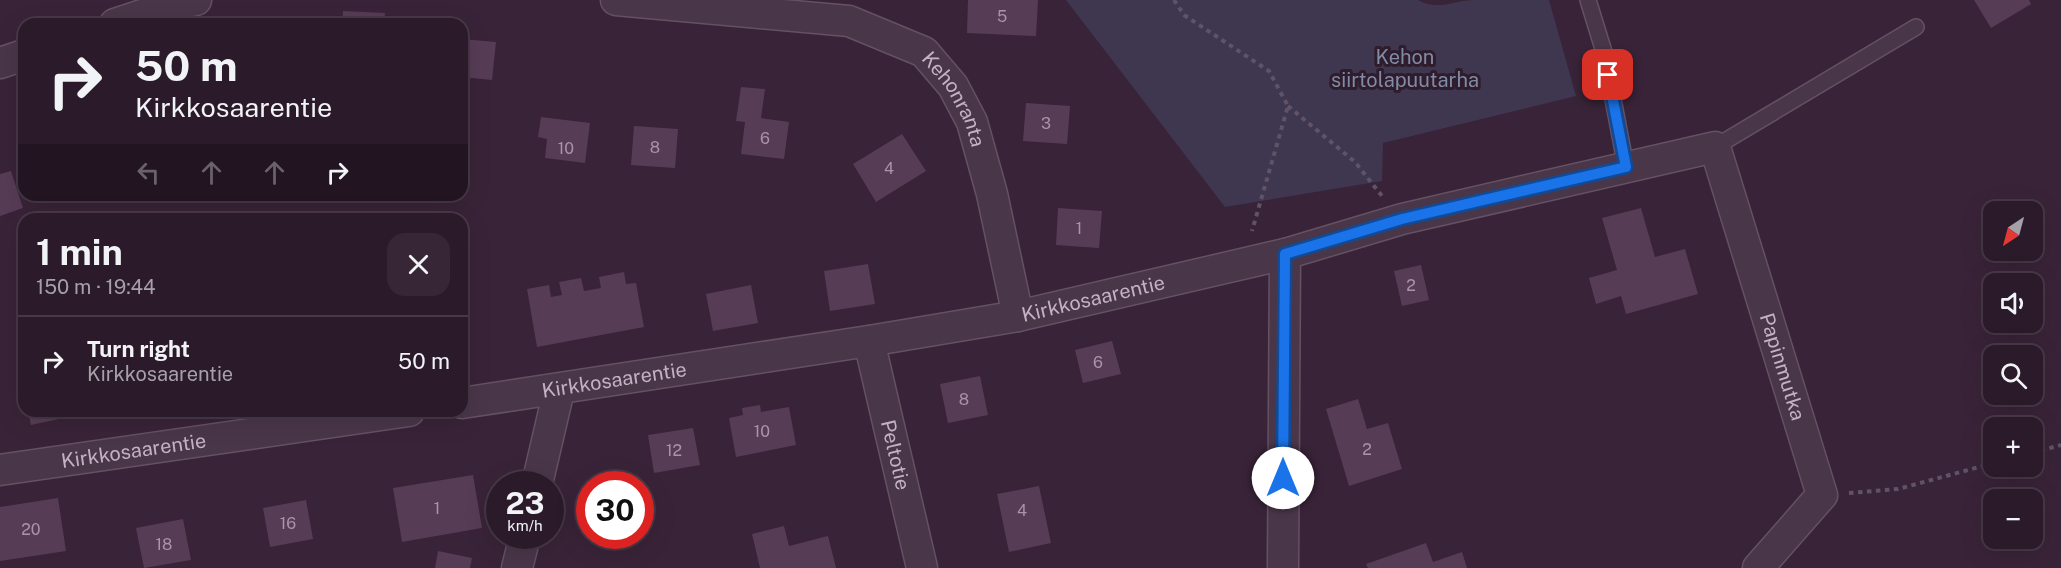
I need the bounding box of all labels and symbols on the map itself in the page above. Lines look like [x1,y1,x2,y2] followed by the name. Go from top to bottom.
[997,7,1007,26] house number: 5
[1331,45,1479,92] park label: Kehon siirtolapuutarha
[917,47,990,149] street label: Kehonranta
[1582,49,1633,100] pin
[1041,114,1051,133] house number: 3
[760,129,770,148] house number: 6
[650,138,660,157] house number: 8
[558,139,574,158] house number: 10
[884,159,894,178] house number: 4
[1983,201,2043,261] north arrow
[1076,219,1082,238] house number: 1
[1019,270,1167,327] street label: Kirkkosaarentie
[1406,276,1416,295] house number: 2
[1755,310,1810,423] street label: Papinmutka
[1093,353,1103,372] house number: 6
[540,357,688,403] street label: Kirkkosaarentie
[959,390,969,409] house number: 8
[876,417,915,493] street label: Peltotie
[754,422,770,441] house number: 10
[60,428,208,473] street label: Kirkkosaarentie
[1362,440,1372,459] house number: 2
[666,441,682,460] house number: 12
[1251,446,1315,510] position arrow
[576,471,654,549] speed limit sign: 30
[434,499,440,518] house number: 1
[1017,501,1027,520] house number: 4
[280,514,296,533] house number: 16
[21,520,41,539] house number: 20
[156,535,172,554] house number: 18

